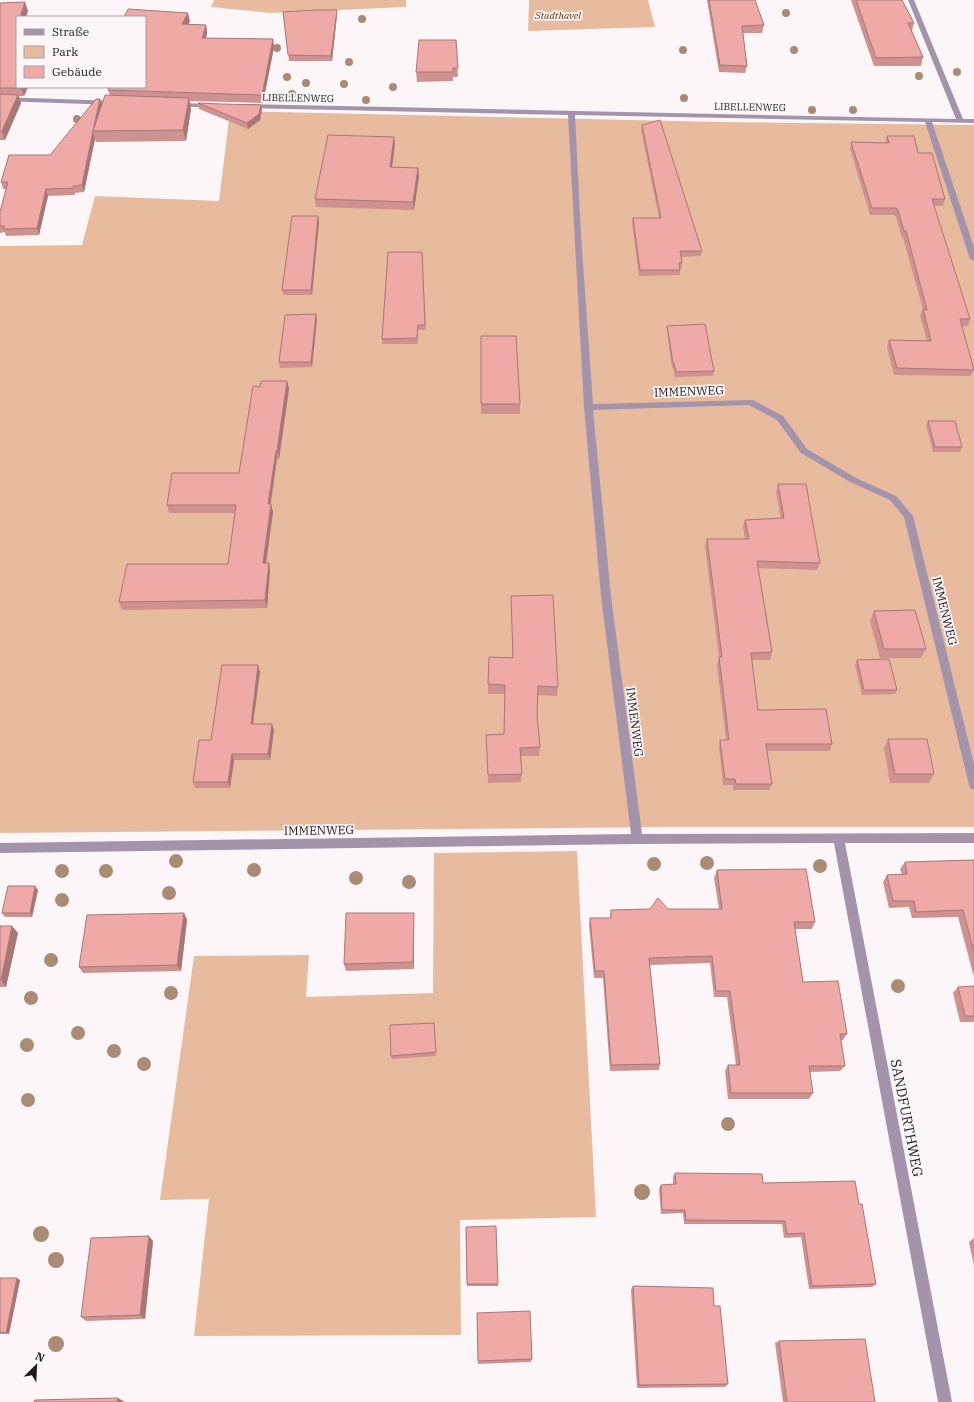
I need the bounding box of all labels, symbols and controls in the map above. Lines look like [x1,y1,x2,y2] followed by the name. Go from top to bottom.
[534,9,581,22] park label: Stadthavel
[16,16,146,88] legend
[52,24,89,39] text: Straße
[52,44,78,59] text: Park
[52,64,102,79] text: Gebäude
[262,91,334,105] street label: LIBELLENWEG
[714,100,786,114] street label: LIBELLENWEG
[654,382,725,400] street label: IMMENWEG
[929,575,961,647] street label: IMMENWEG
[623,686,647,758] street label: IMMENWEG
[284,822,355,838] street label: IMMENWEG
[887,1058,927,1178] street label: SANDFURTHWEG
[16,1346,56,1386] north arrow
[33,1349,47,1365] text: N

